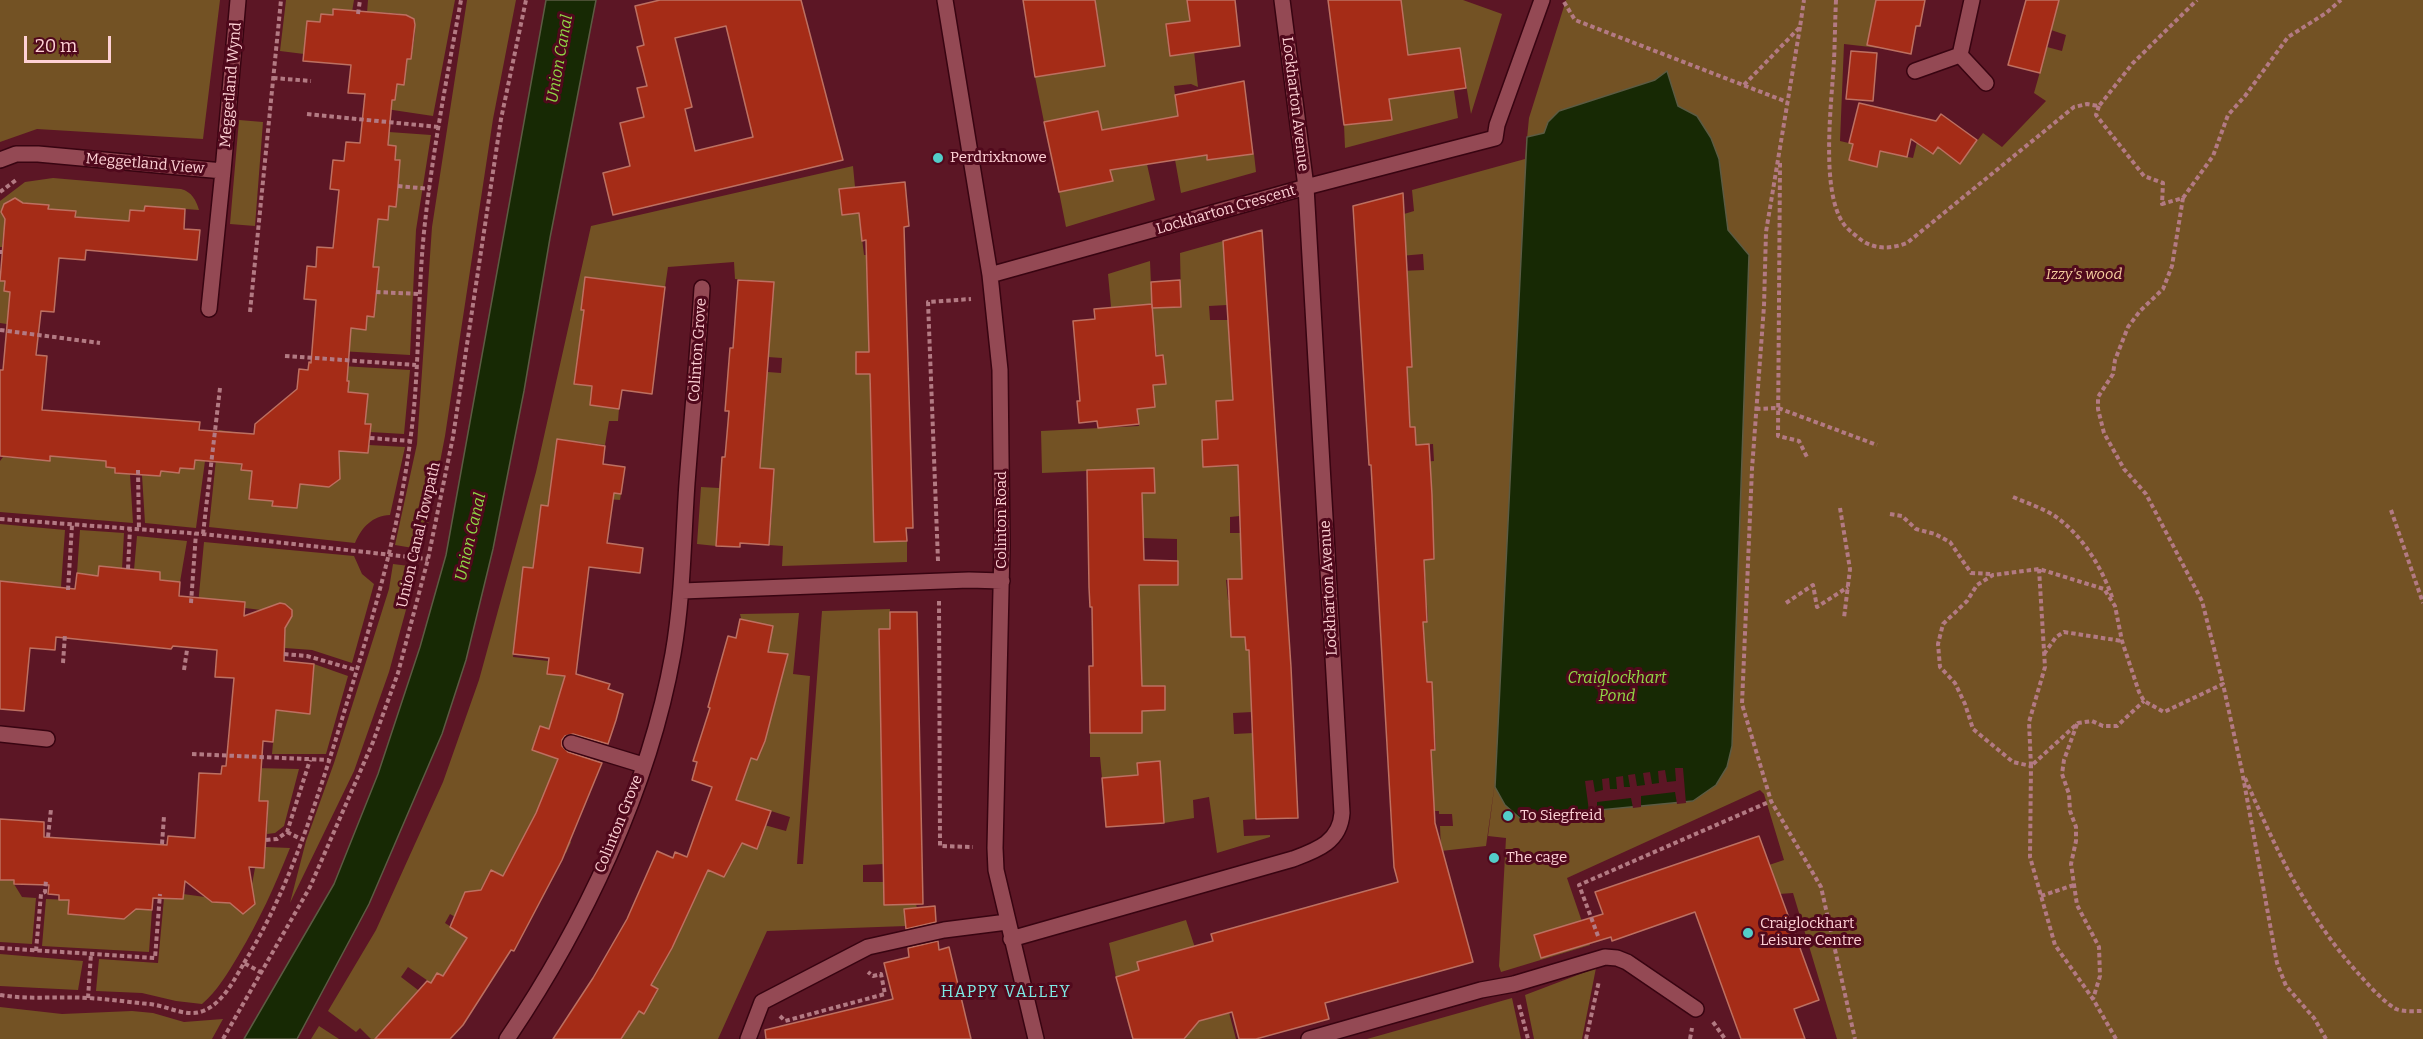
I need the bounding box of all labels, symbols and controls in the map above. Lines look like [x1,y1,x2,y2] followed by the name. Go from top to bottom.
[543,13,577,105] water label: Union Canal
[217,22,245,148] street label: Meggetland Wynd
[27,24,114,62] scale bar
[35,35,77,57] text: 20 m
[1278,36,1312,172] street label: Lockharton Avenue
[950,149,1047,167] place label: Perdrixknowe
[85,150,205,178] street label: Meggetland View
[931,151,945,165] marker: Perdrixknowe
[1154,181,1298,239] street label: Lockharton Crescent
[2046,266,2122,284] park label: Izzy's wood
[685,297,711,403] street label: Colinton Grove
[393,460,445,610] street label: Union Canal Towpath
[993,471,1011,569] street label: Colinton Road
[452,491,490,583] water label: Union Canal
[1316,520,1342,656] street label: Lockharton Avenue
[1568,669,1666,707] water label: Craiglockhart Pond
[591,772,647,876] street label: Colinton Grove
[1520,807,1602,825] place label: To Siegfreid
[1501,809,1515,823] marker: To Siegfreid
[1506,849,1567,867] place label: The cage
[1487,851,1501,865] marker: The cage
[1760,915,1862,950] place label: Craiglockhart Leisure Centre
[1741,926,1755,940] marker: Craiglockhart Leisure Centre
[941,983,1071,1003] district label: HAPPY VALLEY

